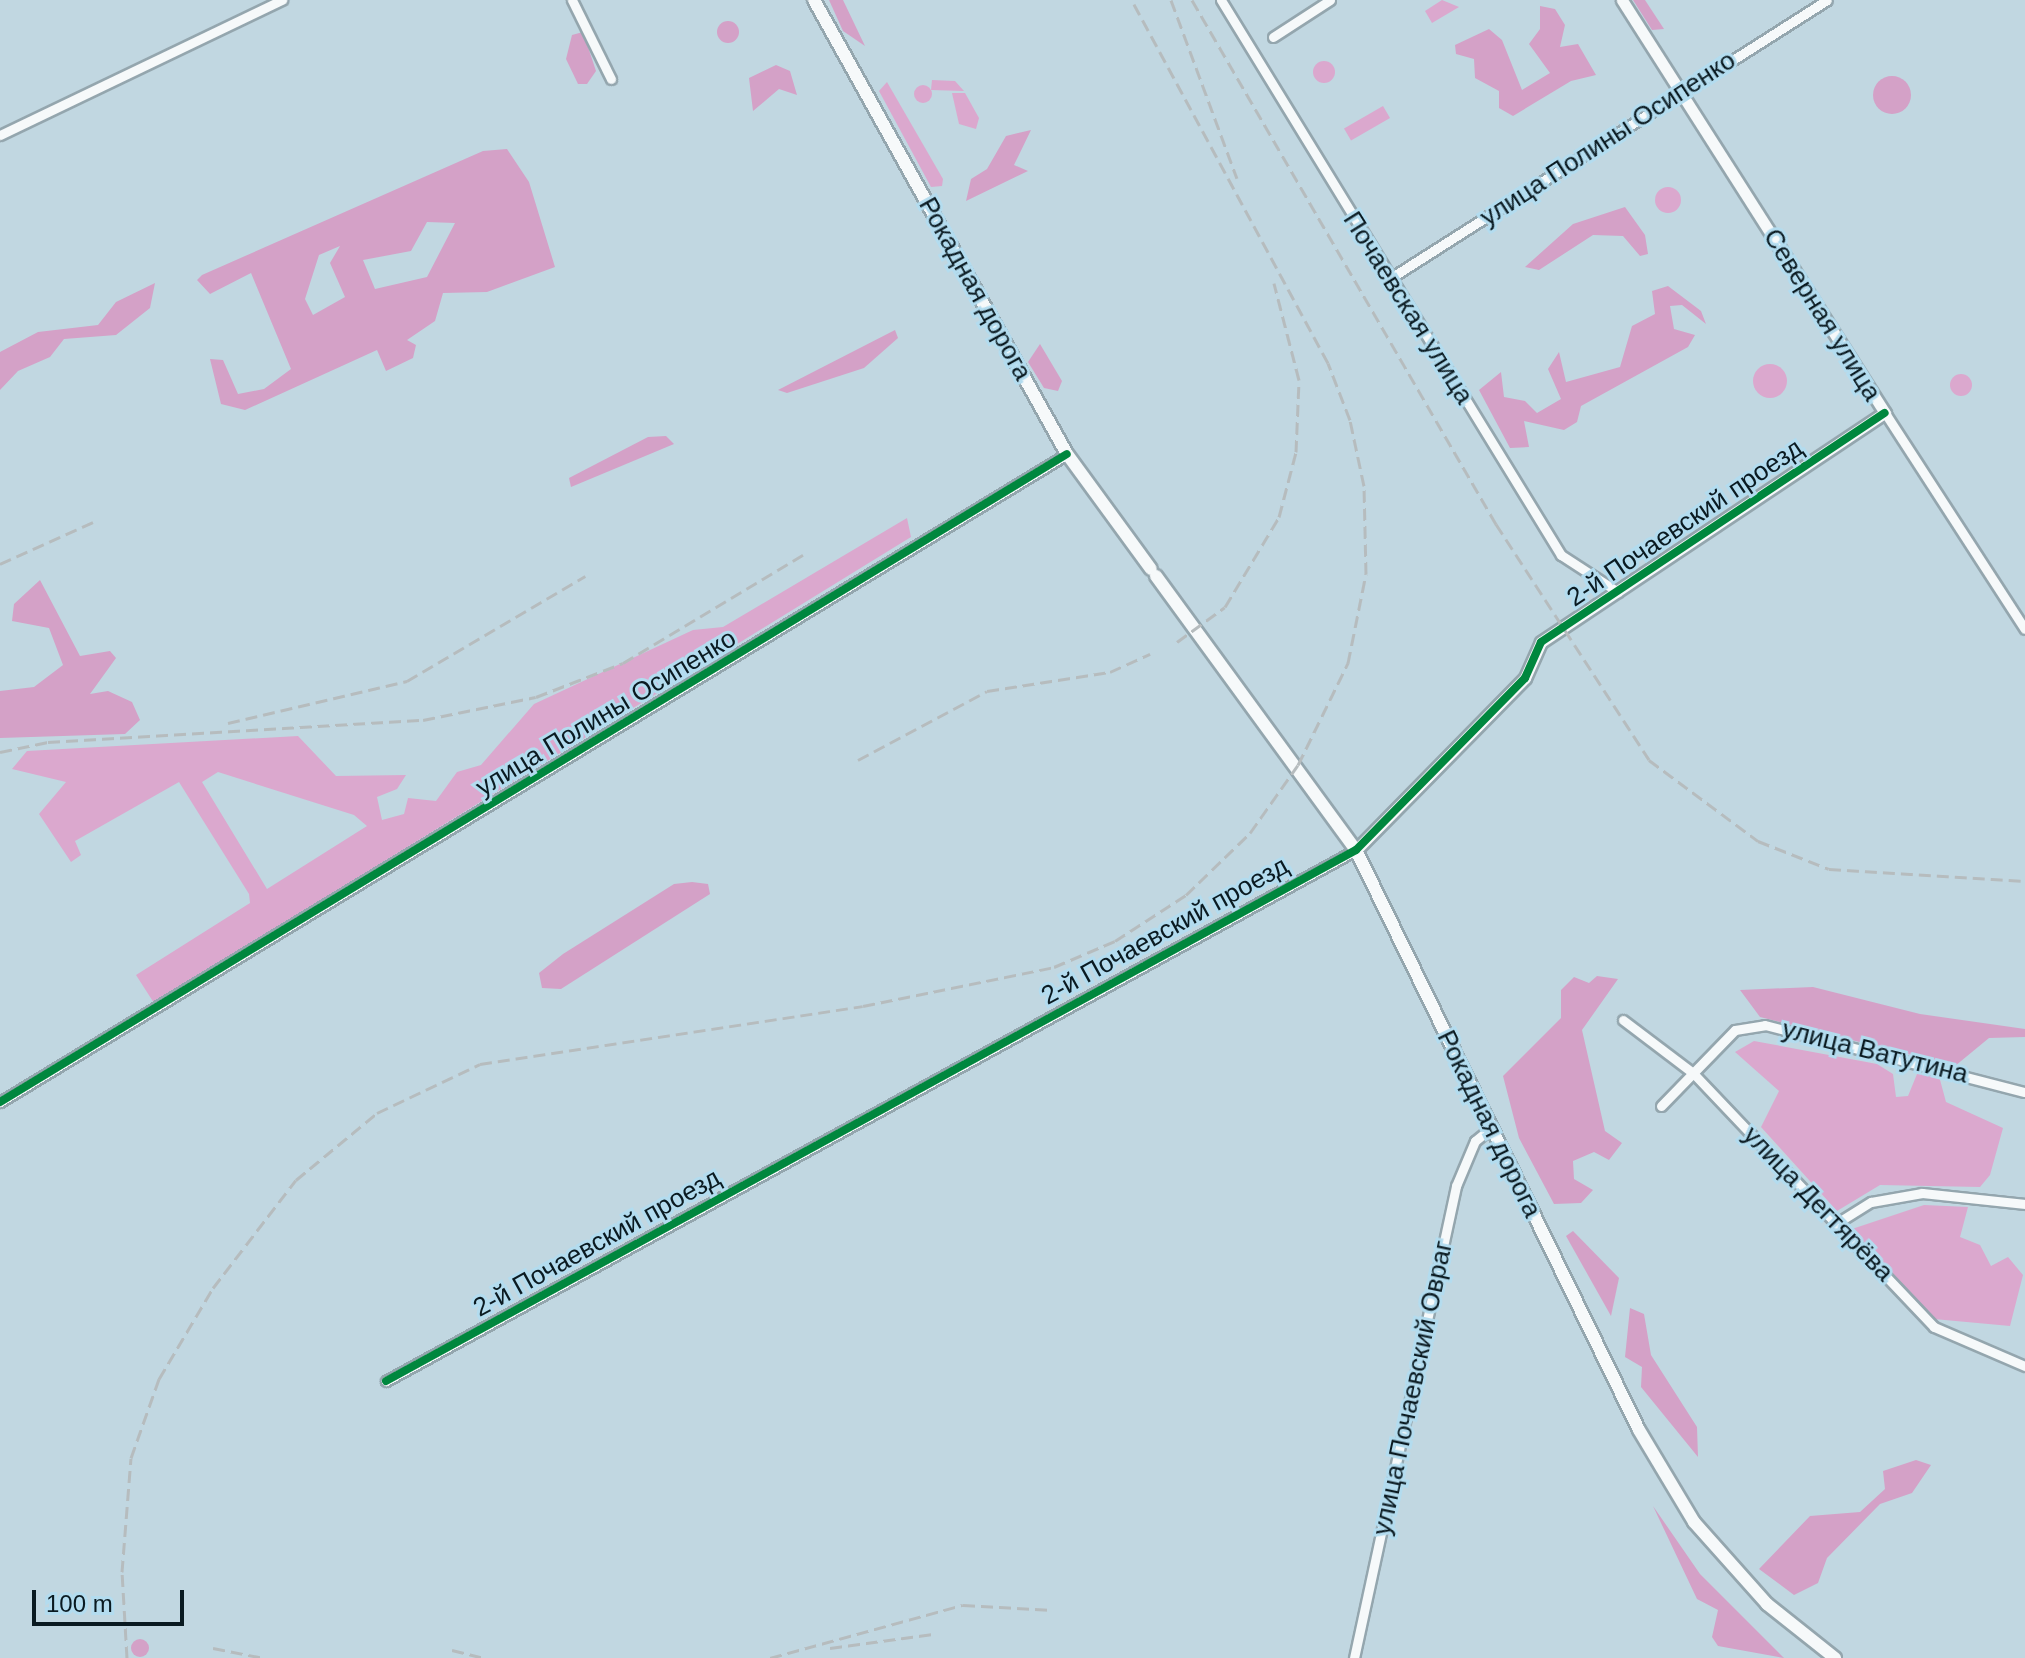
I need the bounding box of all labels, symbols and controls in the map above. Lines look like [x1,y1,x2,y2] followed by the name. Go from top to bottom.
[1475,45,1741,233] street label: улица Полины Осипенко
[912,192,1038,386] street label: Рокадная дорога
[1336,206,1480,410] street label: Почаевская улица
[1757,223,1887,407] street label: Северная улица
[1561,432,1809,614] street label: 2-й Почаевский проезд
[470,623,742,803] street label: улица Полины Осипенко
[1036,850,1294,1012] street label: 2-й Почаевский проезд
[1779,1014,1971,1090] street label: улица Ватутина
[1430,1025,1548,1223] street label: Рокадная дорога
[1736,1120,1900,1288] street label: улица Дегтярёва
[468,1162,726,1324] street label: 2-й Почаевский проезд
[1367,1238,1459,1538] street label: улица Почаевский Овраг
[36,1574,188,1624] scale bar
[46,1590,113,1617] text: 100 m

